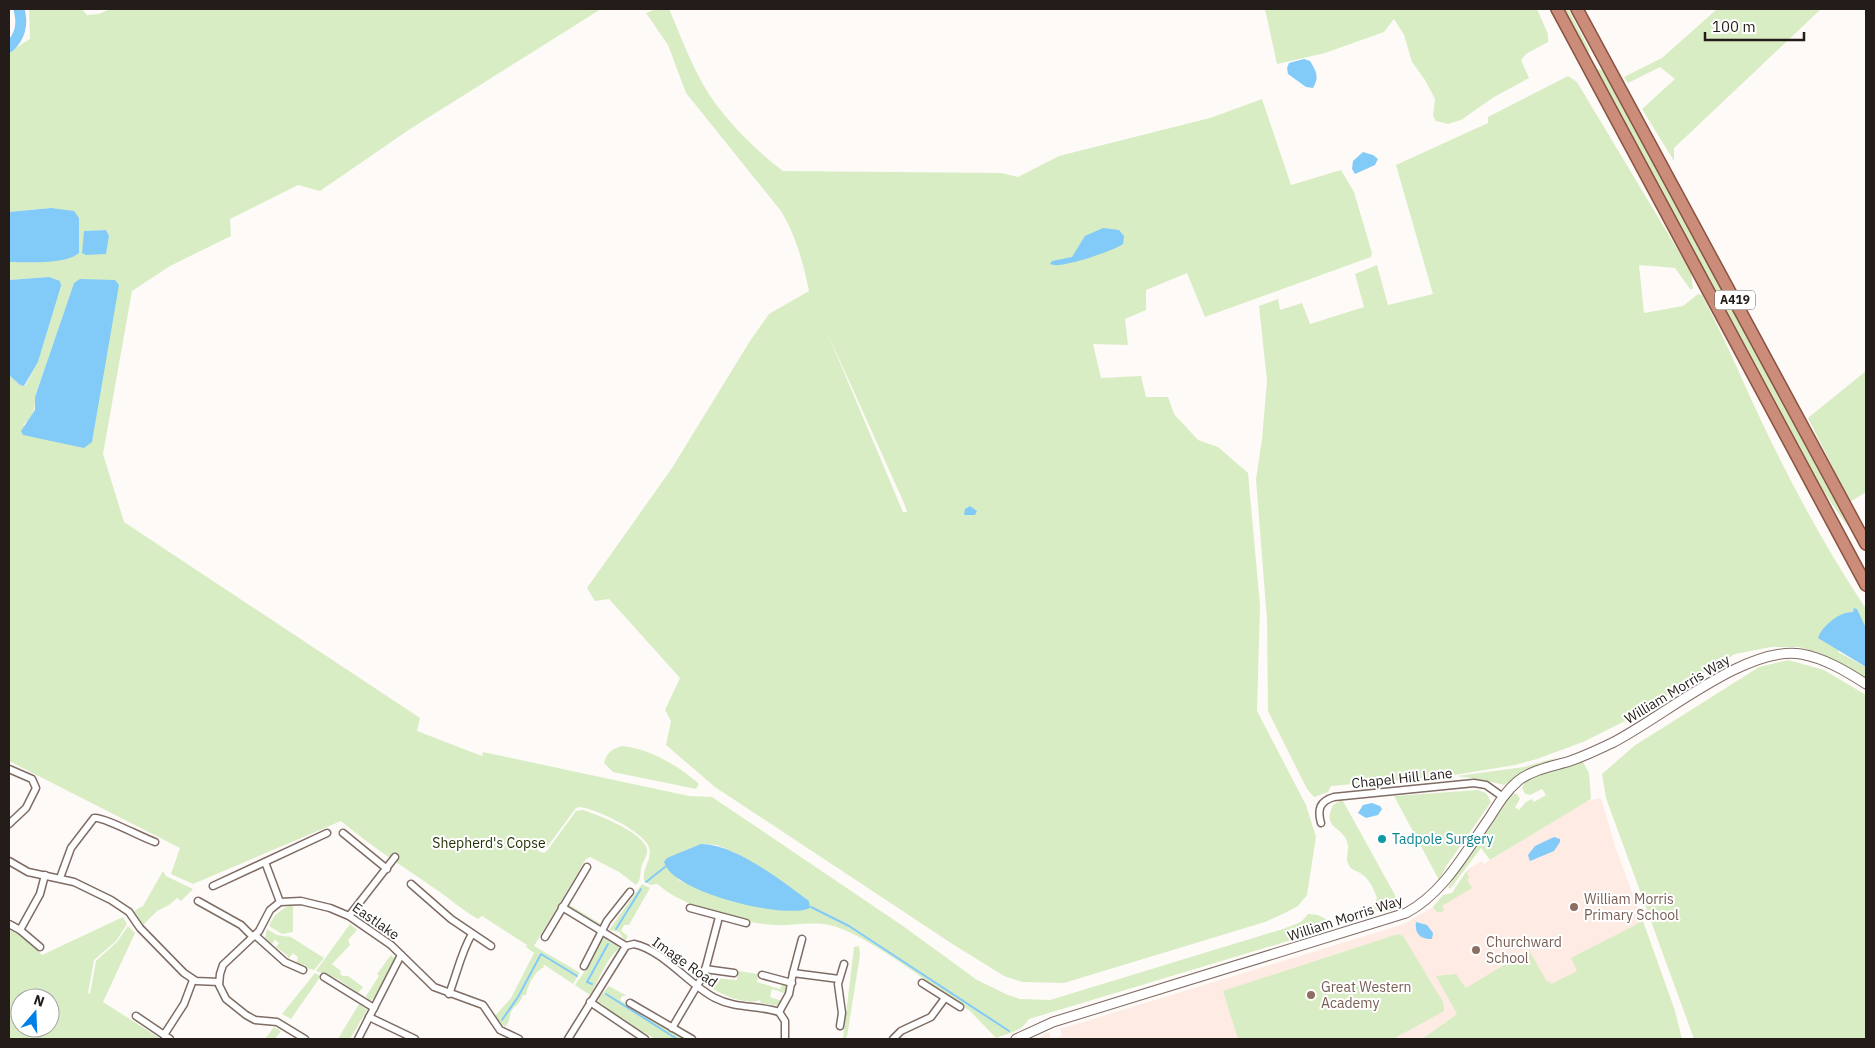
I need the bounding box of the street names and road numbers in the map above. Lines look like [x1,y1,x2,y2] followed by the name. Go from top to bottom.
[1715,290,1755,310] road number: A419
[1621,650,1733,728] street label: William Morris Way
[1351,764,1454,792] street label: Chapel Hill Lane
[1285,891,1405,945] street label: William Morris Way
[349,898,403,944] street label: Eastlake
[649,933,721,991] street label: Image Road

